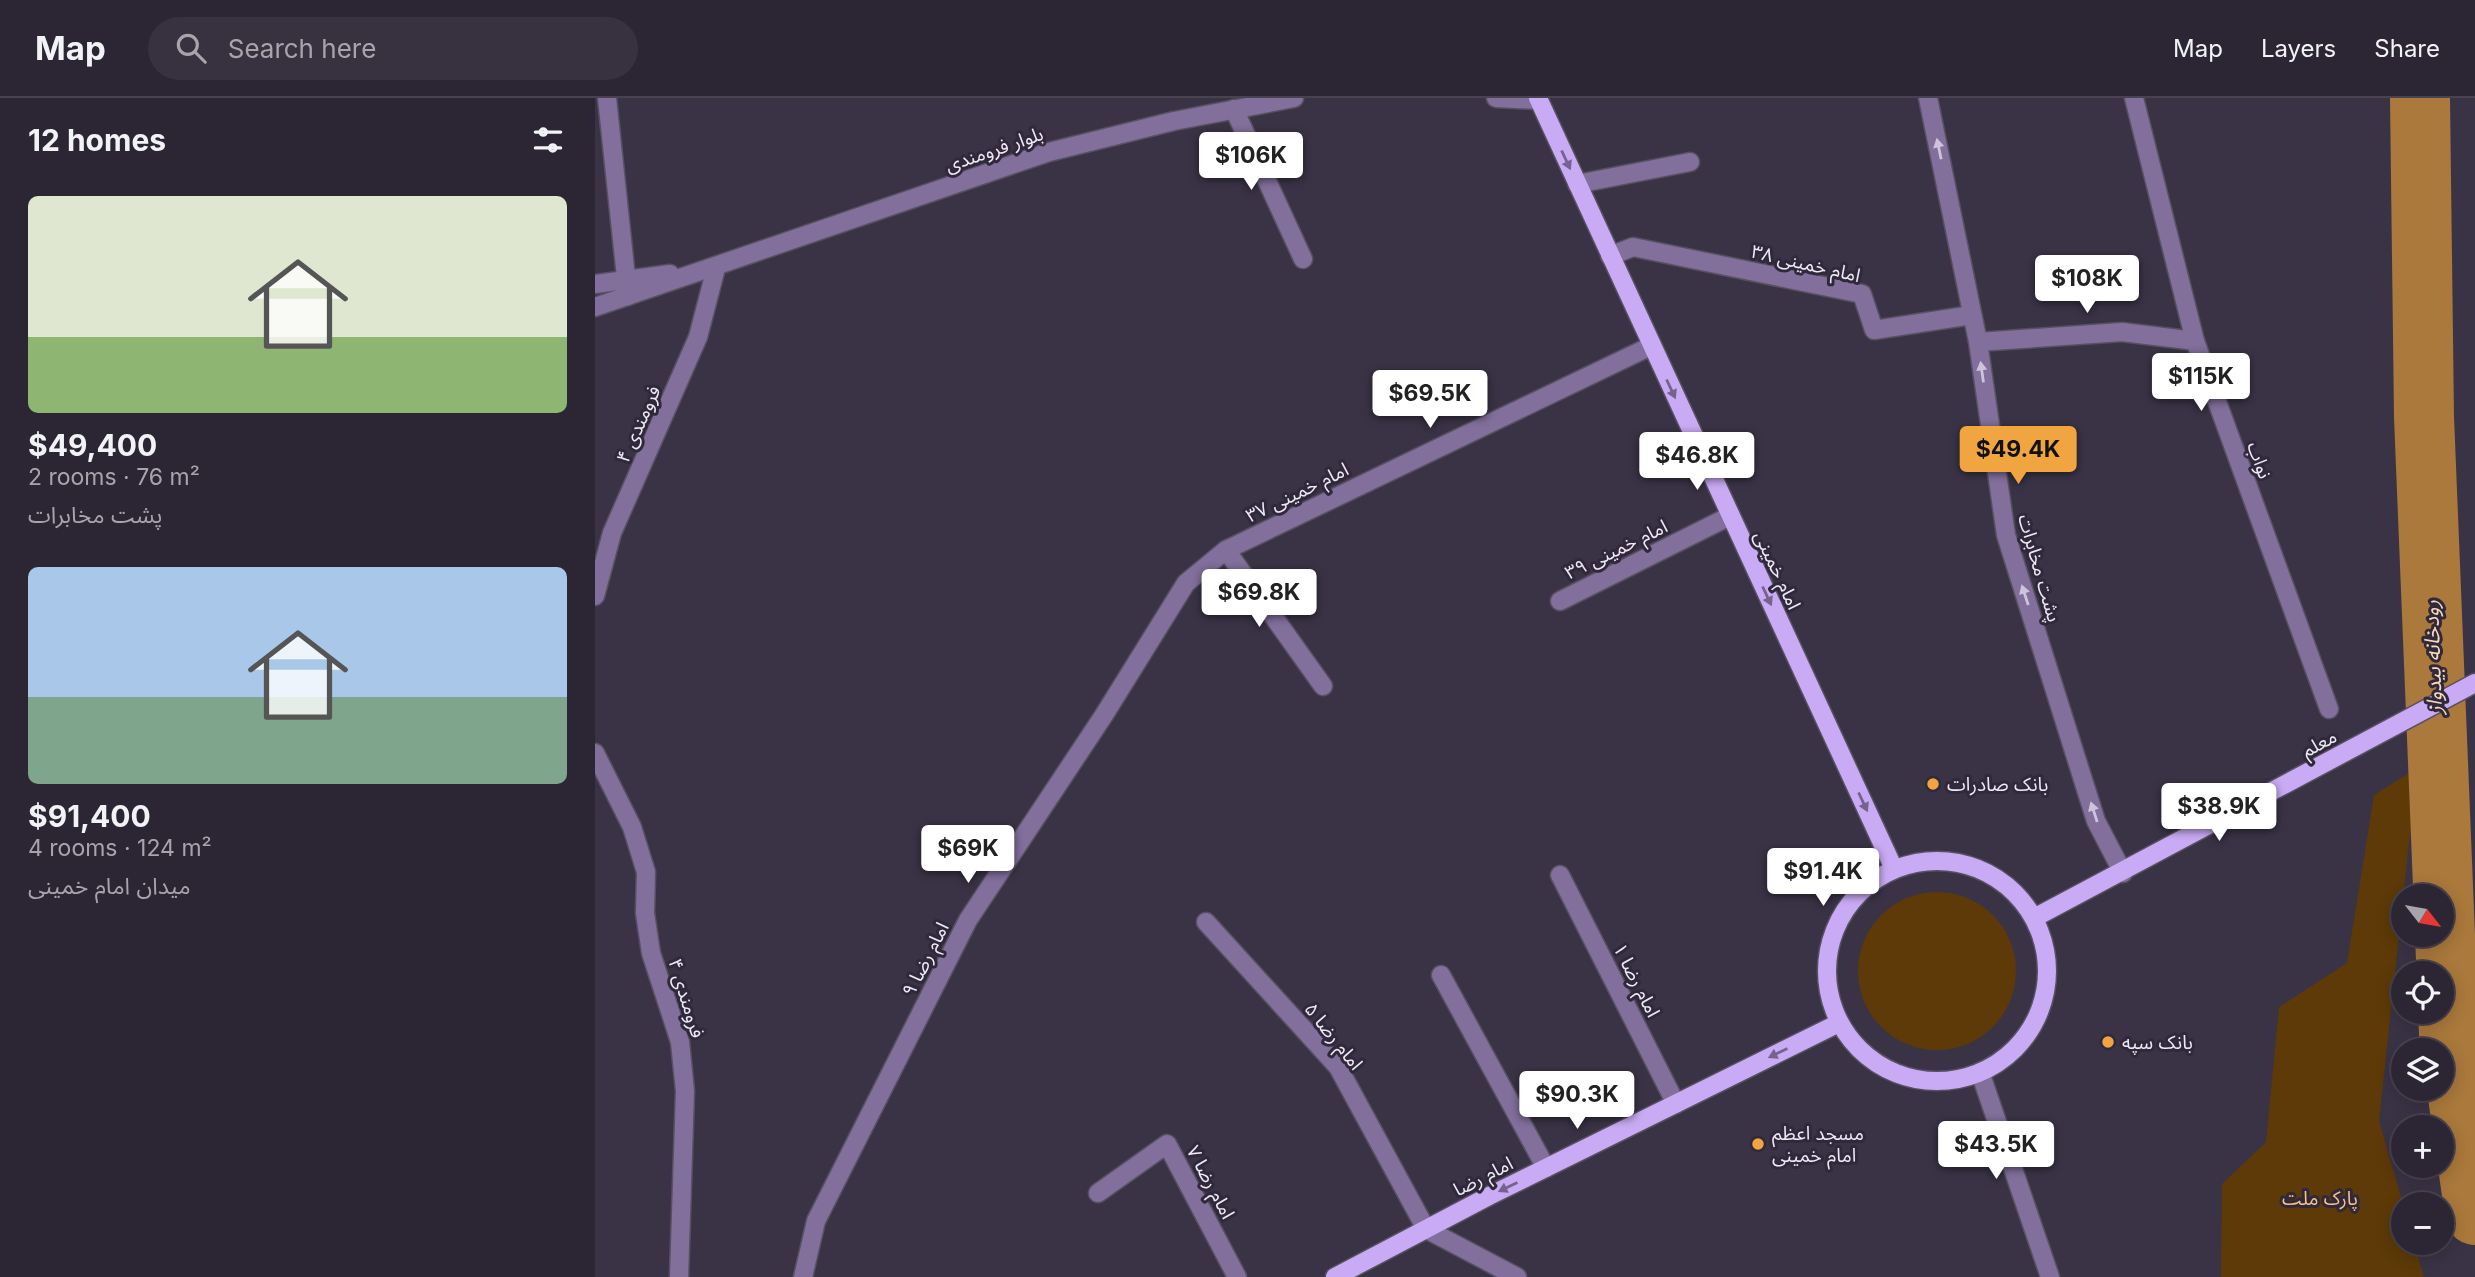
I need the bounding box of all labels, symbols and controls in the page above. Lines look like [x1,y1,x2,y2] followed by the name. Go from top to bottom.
[148,17,638,80] search box
[35,28,106,68] text: Map
[172,29,210,67] icon: search
[228,33,376,64] text: Search here
[2173,34,2223,63] text: Map
[2261,34,2336,63] text: Layers
[2374,34,2440,63] text: Share
[529,121,567,159] icon: filters
[28,122,166,158] text: 12 homes
[942,122,1046,177] street label: بلوار فرومندی
[1202,132,1300,192] pin: $106K
[1933,138,1944,160] one-way arrow
[1215,141,1287,169] text: $106K
[1560,150,1572,170] one-way arrow
[1748,240,1863,290] street label: امام خمینی ۳۸
[235,241,361,367] icon: home
[2038,256,2136,315] pin: $108K
[2051,264,2123,292] text: $108K
[2152,354,2250,413] pin: $115K
[1976,361,1987,383] one-way arrow
[2168,362,2234,390] text: $115K
[1373,370,1487,430] pin: $69.5K
[1388,379,1472,407] text: $69.5K
[1665,379,1677,399] one-way arrow
[611,382,666,466] street label: فرومندی ۴
[1961,426,2075,486] pin: $49.4K
[28,427,157,463] text: $49,400
[1640,432,1754,492] pin: $46.8K
[1976,435,2060,463] text: $49.4K
[2242,439,2277,482] street label: نواب
[1655,441,1739,469] text: $46.8K
[1242,458,1354,530] street label: امام خمینی ۳۷
[28,463,200,491] text: 2 rooms · 76 m²
[28,501,163,529] text: پشت مخابرات
[2012,512,2066,625] street label: پشت مخابرات
[1561,515,1673,587] street label: امام خمینی ۳۹
[1747,527,1806,615] street label: امام خمینی
[1202,570,1316,629] pin: $69.8K
[1218,578,1300,606] text: $69.8K
[2019,584,2030,605] one-way arrow
[1762,585,1773,606] one-way arrow
[2418,599,2447,716] water label: رودخانه بیدواز
[235,612,361,738] icon: home
[2298,725,2342,765] street label: معلم
[1947,773,2048,796] place label: بانک صادرات
[1925,776,1941,792] marker: بانک صادرات
[2162,784,2276,843] pin: $38.9K
[1857,792,1869,812] one-way arrow
[2177,792,2261,820] text: $38.9K
[28,798,151,834] text: $91,400
[2088,801,2098,822] one-way arrow
[927,826,1009,885] pin: $69K
[28,834,212,862] text: 4 rooms · 124 m²
[937,834,999,862] text: $69K
[1766,848,1880,908] pin: $91.4K
[1783,857,1863,885] text: $91.4K
[28,872,191,900] text: ميدان امام خمینی
[2391,884,2453,947] north arrow
[2391,884,2454,1255] map controls
[897,918,956,1001] street label: امام رضا ۹
[1606,939,1665,1022] street label: امام رضا ۱
[664,956,709,1041] street label: فرومندی ۴
[2391,961,2454,1024] button: locate
[1297,998,1368,1076] street label: امام رضا ۵
[2122,1031,2193,1055] place label: بانک سپه
[2100,1034,2116,1050] marker: بانک سپه
[2391,1038,2454,1101] button: layers
[1768,1048,1788,1059] one-way arrow
[1520,1072,1634,1131] pin: $90.3K
[1535,1080,1619,1108] text: $90.3K
[2391,1115,2454,1178] button: +
[1772,1122,1864,1170] place label: مسجد اعظم امام خمینی
[1939,1122,2053,1181] pin: $43.5K
[1954,1130,2038,1158] text: $43.5K
[1750,1136,1766,1152] marker: مسجد اعظم امام خمینی
[1179,1142,1239,1224] street label: امام رضا ۷
[1450,1152,1518,1204] street label: امام رضا
[1498,1181,1518,1192] one-way arrow
[2282,1187,2358,1211] park label: پارک ملت
[2391,1192,2454,1255] button: −

